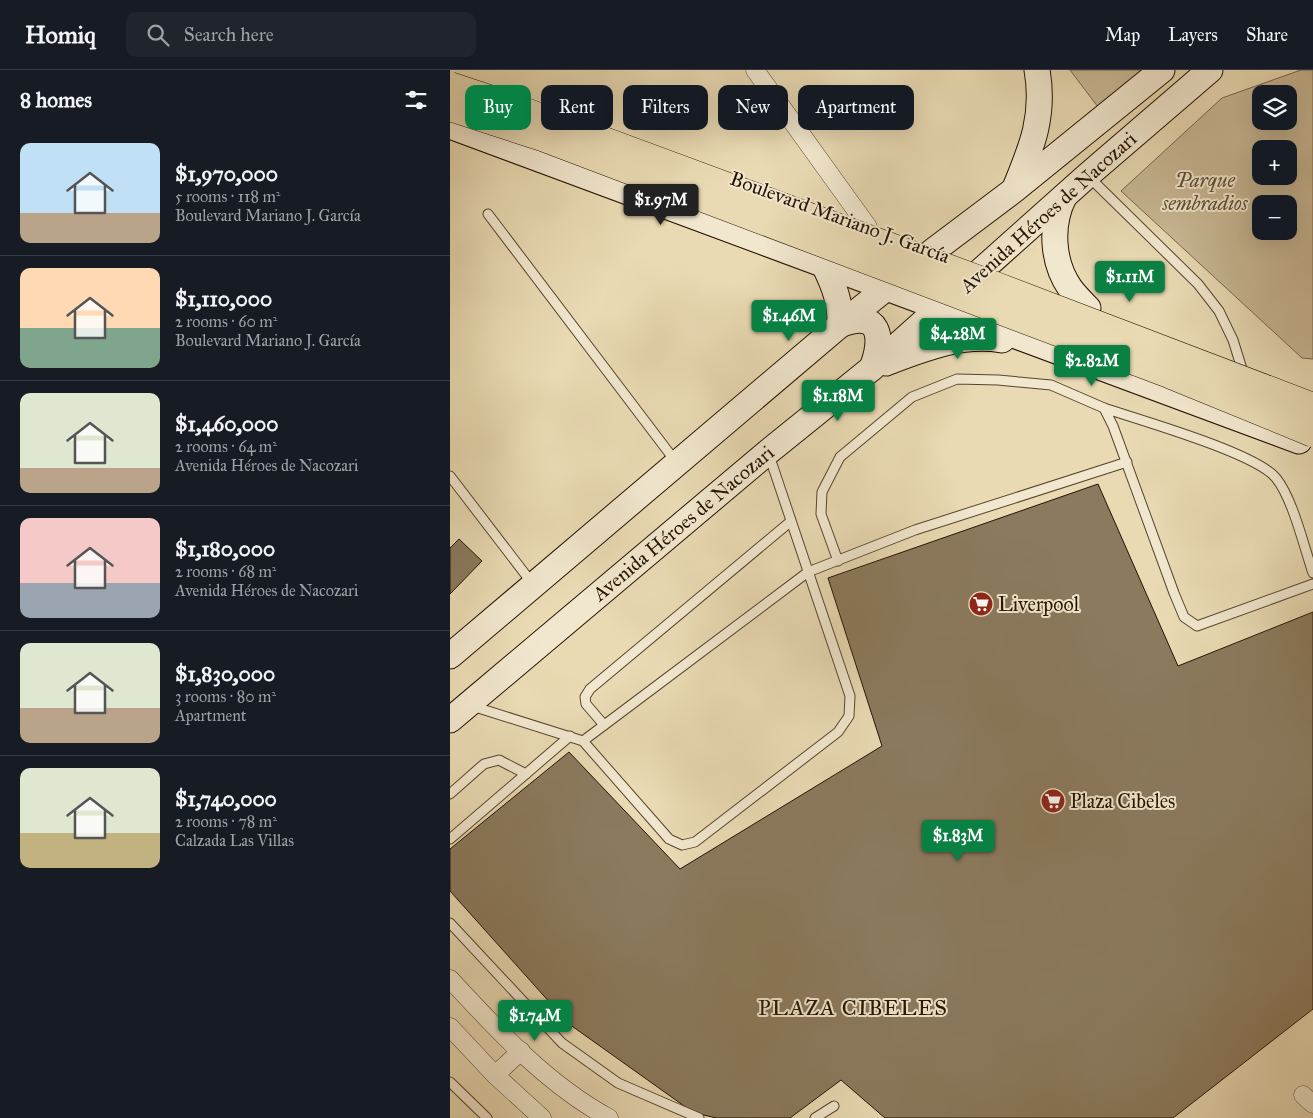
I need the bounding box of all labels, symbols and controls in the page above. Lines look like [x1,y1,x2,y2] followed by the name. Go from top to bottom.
[126,12,476,57] search box
[25,20,96,50] text: Homiq
[144,21,172,49] icon: search
[184,23,274,46] text: Search here
[1105,24,1140,46] text: Map
[1168,24,1218,46] text: Layers
[1246,24,1288,46] text: Share
[465,85,531,130] chip: Buy
[541,85,613,130] chip: Rent
[623,85,708,130] chip: Filters
[718,85,788,130] chip: New
[798,85,914,130] chip: Apartment
[1252,85,1297,240] map controls
[1252,85,1297,130] button: layers
[402,86,430,114] icon: filters
[20,87,92,113] text: 8 homes
[954,126,1142,298] street label: Avenida Héroes de Nacozari
[1252,140,1297,185] button: +
[175,161,278,187] text: $1,970,000
[60,163,120,223] icon: home
[726,166,954,269] street label: Boulevard Mariano J. García
[1162,168,1249,215] park label: Parque sembradios
[620,184,702,226] pin: $1.97M
[175,187,280,206] text: 5 rooms · 118 m²
[635,190,687,209] text: $1.97M
[1252,195,1297,240] button: −
[175,206,361,225] text: Boulevard Mariano J. García
[1089,260,1171,303] pin: $1.11M
[1106,267,1154,286] text: $1.11M
[175,286,272,312] text: $1,110,000
[60,288,120,348] icon: home
[748,300,830,342] pin: $1.46M
[762,306,816,325] text: $1.46M
[175,312,277,331] text: 2 rooms · 60 m²
[917,318,999,360] pin: $4.28M
[930,324,986,343] text: $4.28M
[175,331,361,350] text: Boulevard Mariano J. García
[1051,344,1133,387] pin: $2.82M
[1065,351,1119,370] text: $2.82M
[797,380,879,422] pin: $1.18M
[813,386,863,405] text: $1.18M
[175,411,279,437] text: $1,460,000
[60,413,120,473] icon: home
[175,437,277,456] text: 2 rooms · 64 m²
[587,440,779,607] street label: Avenida Héroes de Nacozari
[175,456,358,475] text: Avenida Héroes de Nacozari
[175,536,275,562] text: $1,180,000
[60,538,120,598] icon: home
[175,562,276,581] text: 2 rooms · 68 m²
[175,581,358,600] text: Avenida Héroes de Nacozari
[968,591,994,617] supermarket icon: Liverpool
[998,592,1080,616] place label: Liverpool
[175,661,275,687] text: $1,830,000
[60,663,120,723] icon: home
[175,687,276,706] text: 3 rooms · 80 m²
[175,706,247,725] text: Apartment
[175,786,277,812] text: $1,740,000
[60,788,120,848] icon: home
[1040,788,1066,814] supermarket icon: Plaza Cibeles
[1070,789,1175,813] place label: Plaza Cibeles
[175,812,277,831] text: 2 rooms · 78 m²
[917,820,999,862] pin: $1.83M
[933,826,983,845] text: $1.83M
[175,831,294,850] text: Calzada Las Villas
[758,994,948,1021] district label: PLAZA CIBELES
[494,1000,576,1042] pin: $1.74M
[509,1006,561,1025] text: $1.74M

